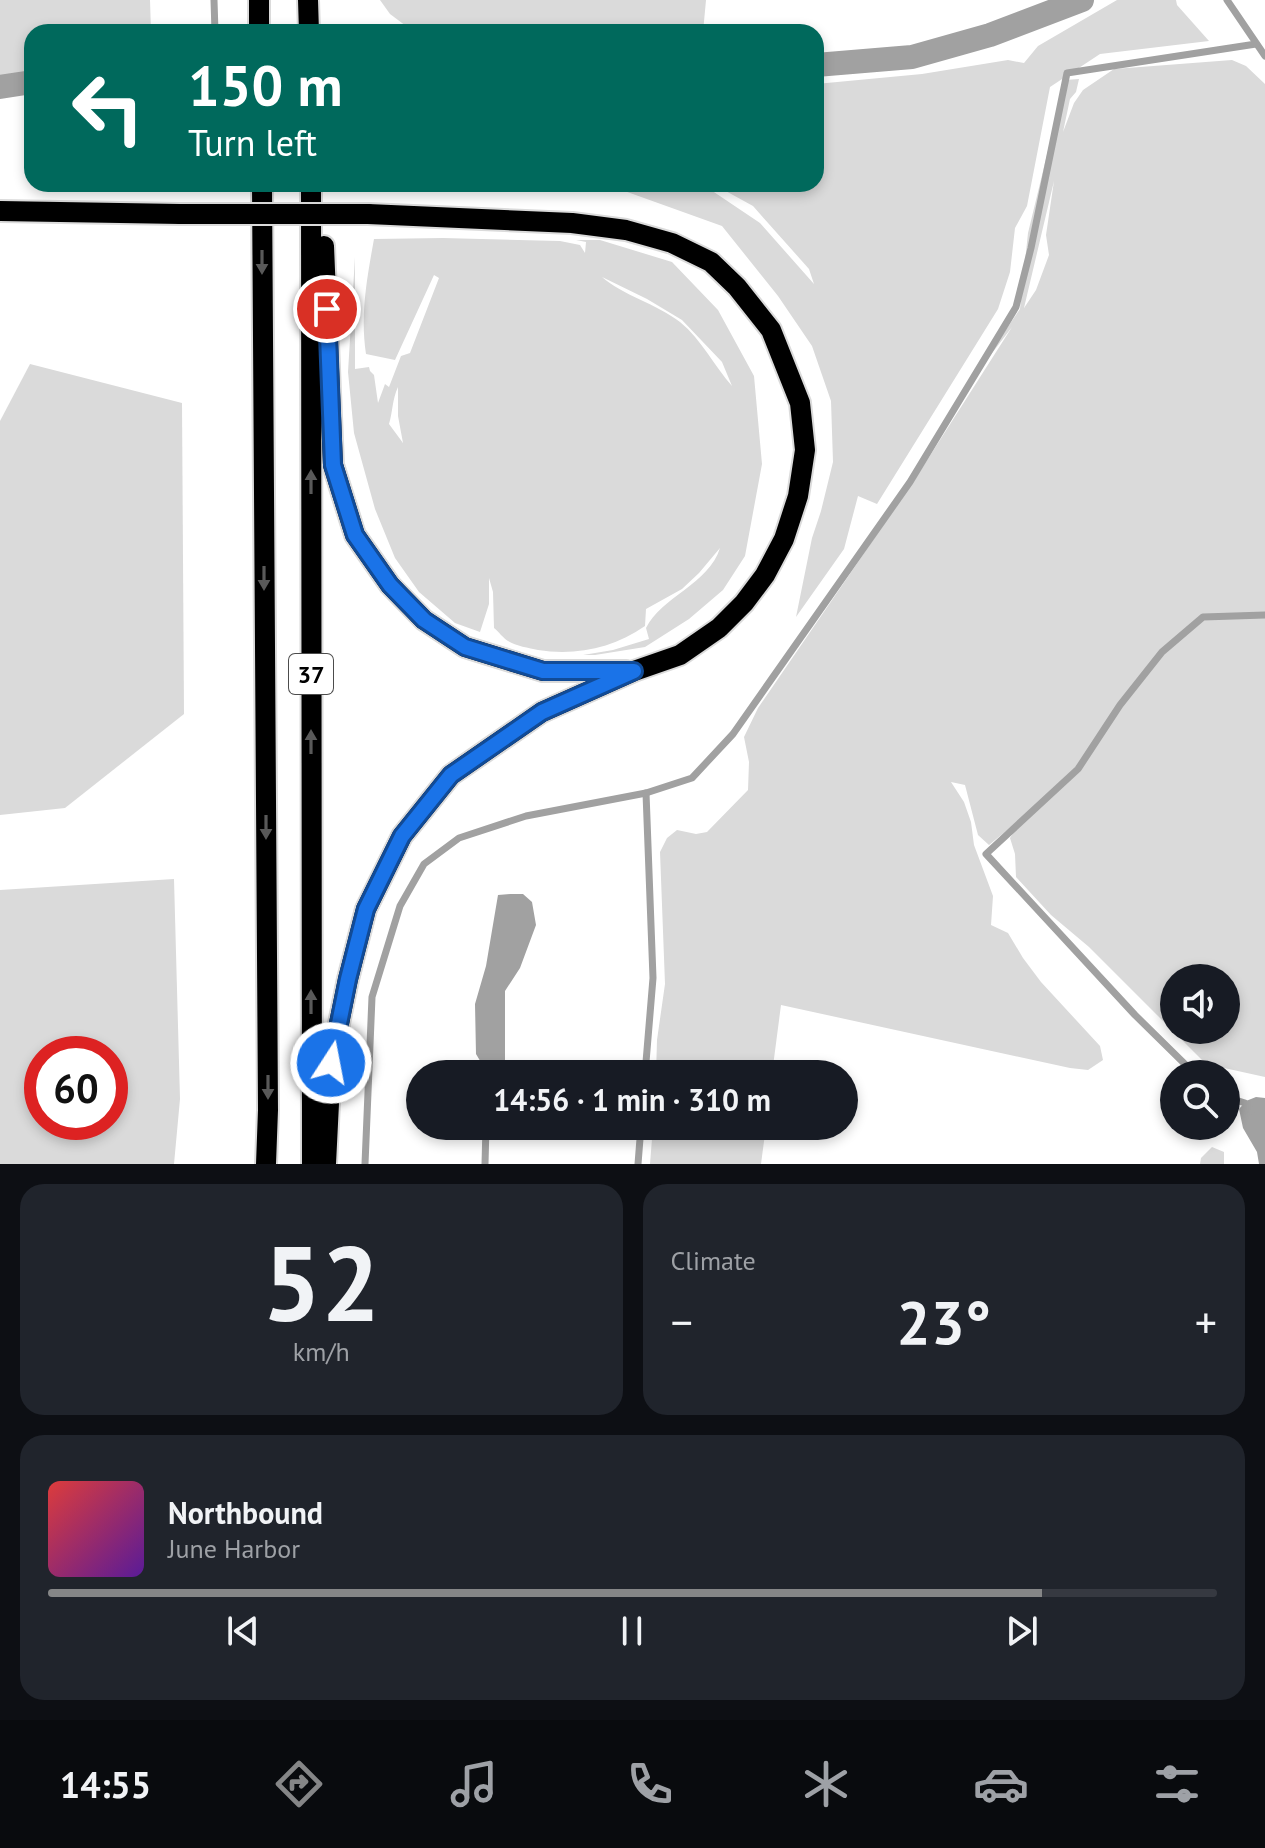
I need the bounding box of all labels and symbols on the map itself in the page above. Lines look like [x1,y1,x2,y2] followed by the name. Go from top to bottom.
[256,250,268,275] one-way arrow
[293,275,361,343] pin
[305,469,317,494] one-way arrow
[258,566,270,591] one-way arrow
[289,654,333,694] road number: 37
[305,729,317,754] one-way arrow
[260,815,272,840] one-way arrow
[305,989,317,1014] one-way arrow
[289,1021,373,1105] position arrow
[24,1036,128,1140] speed limit sign: 60
[262,1075,274,1100] one-way arrow

